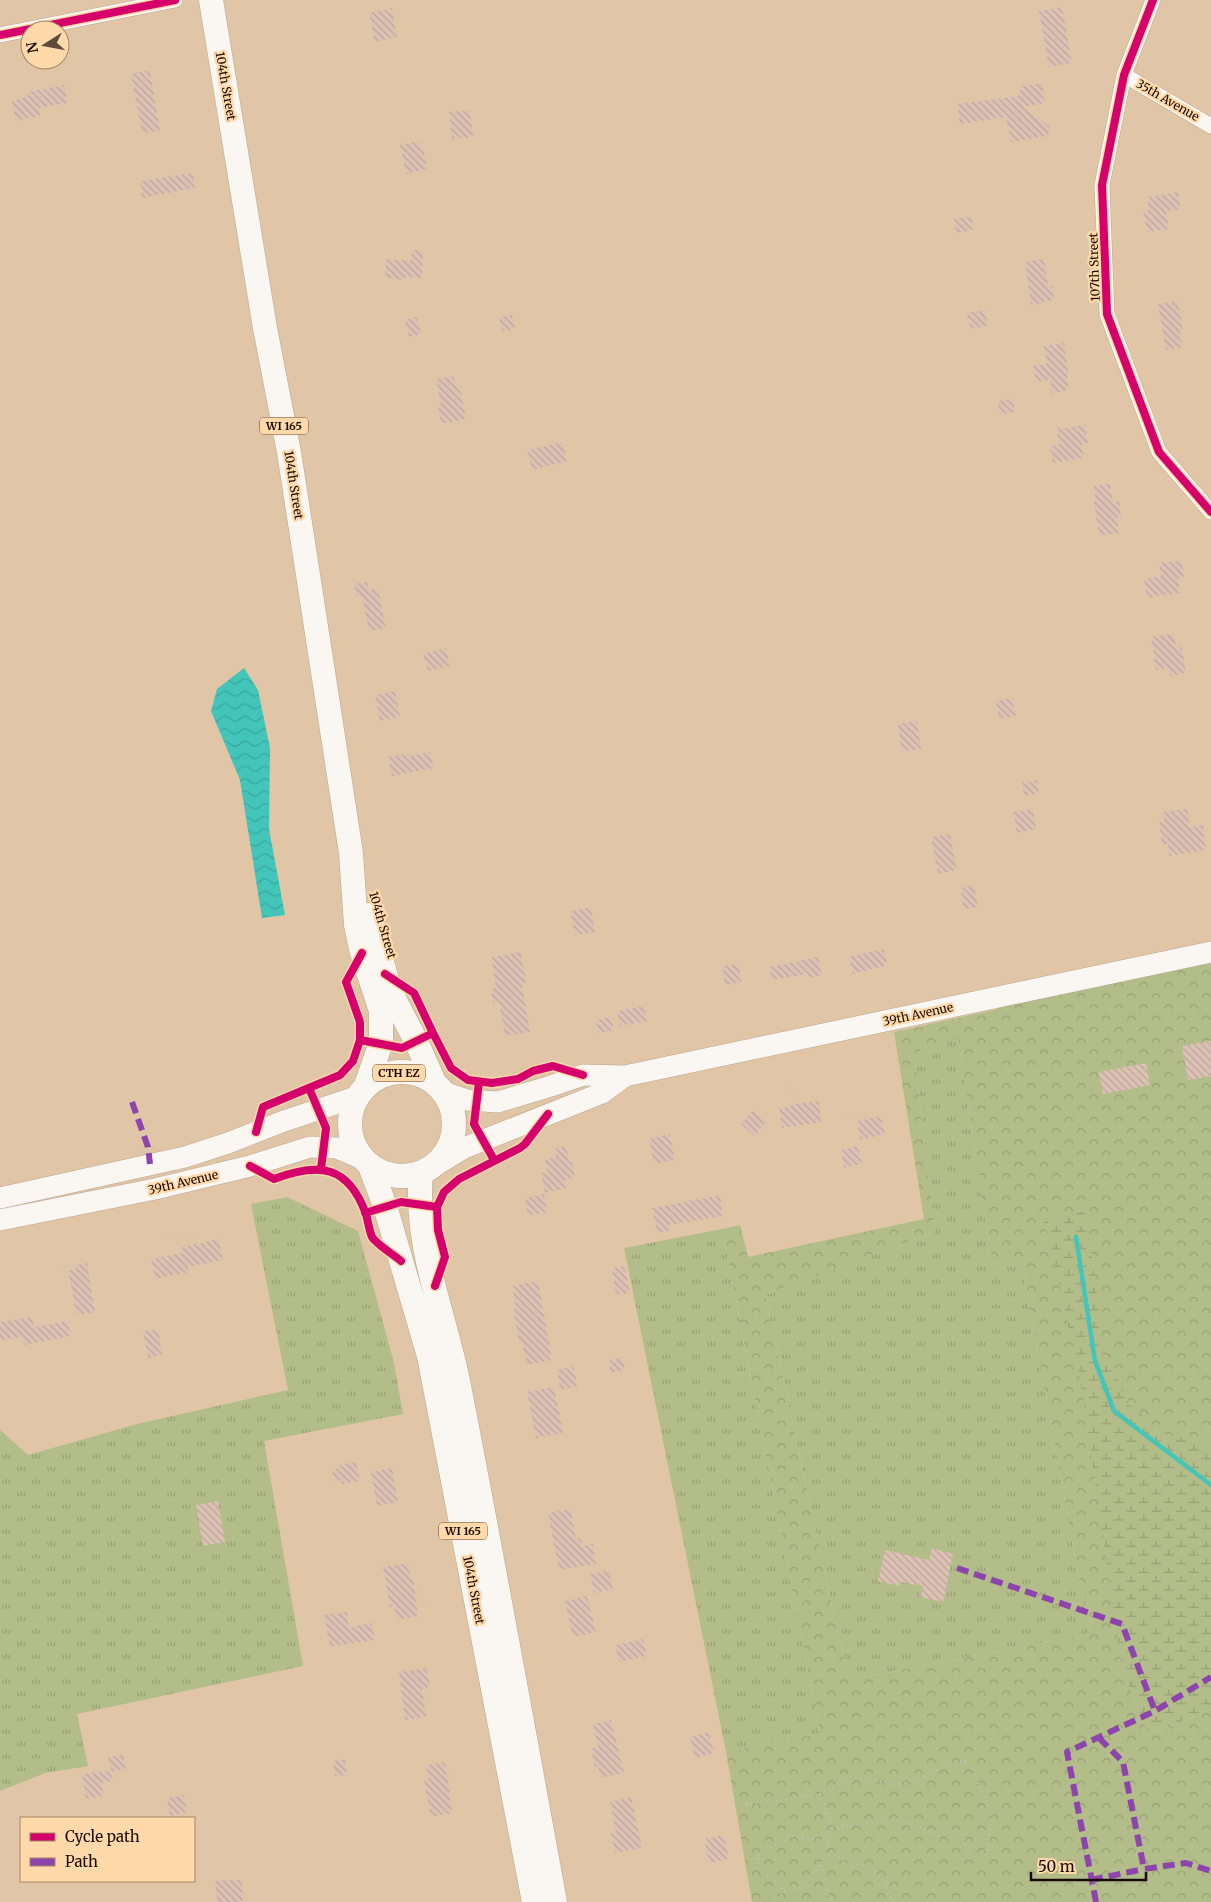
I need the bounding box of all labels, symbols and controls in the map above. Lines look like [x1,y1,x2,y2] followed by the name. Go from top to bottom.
[20,20,70,70] north arrow
[22,40,42,55] text: N
[213,51,239,122] street label: 104th Street
[1134,76,1202,124] street label: 35th Avenue
[1085,232,1103,302] street label: 107th Street
[260,418,308,434] road number: WI 165
[281,450,307,521] street label: 104th Street
[366,890,400,961] street label: 104th Street
[882,999,954,1029] street label: 39th Avenue
[373,1064,425,1082] road number: CTH EZ
[147,1167,219,1197] street label: 39th Avenue
[439,1522,487,1540] road number: WI 165
[460,1554,488,1626] street label: 104th Street
[20,1817,195,1882] legend
[65,1827,140,1846] text: Cycle path
[1031,1850,1146,1882] scale bar
[65,1852,98,1871] text: Path
[1038,1857,1075,1876] text: 50 m

